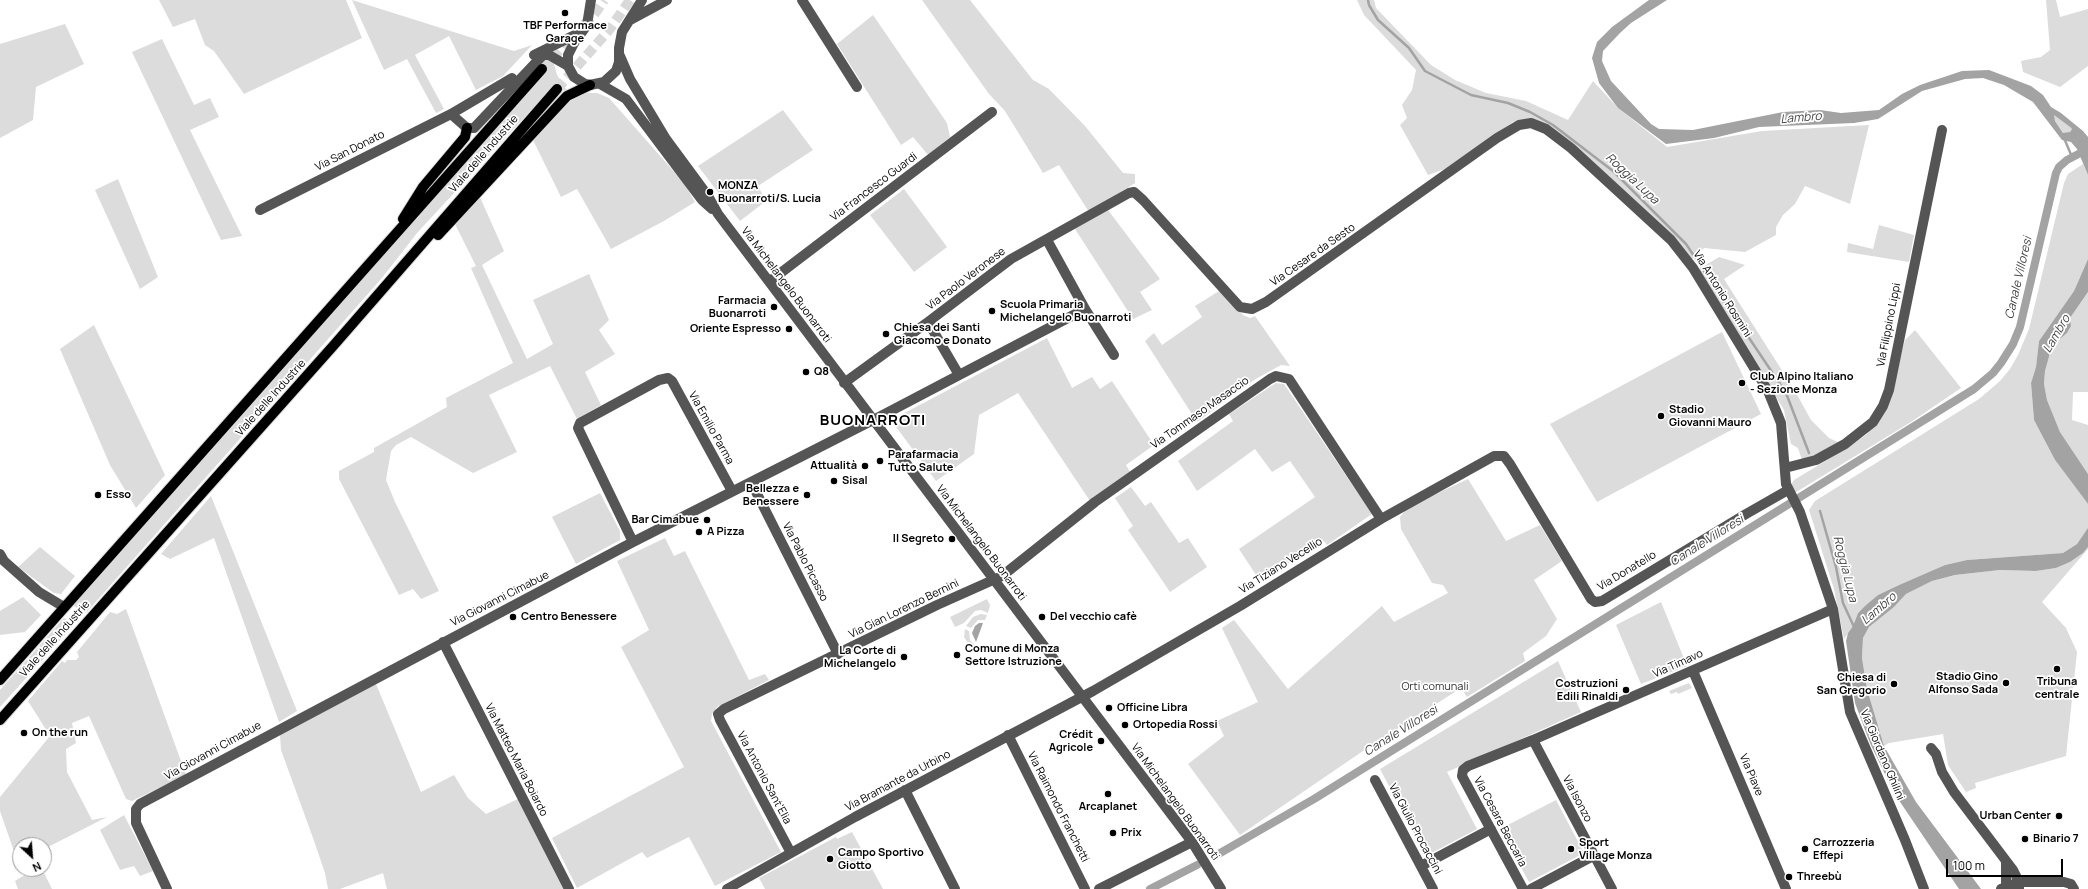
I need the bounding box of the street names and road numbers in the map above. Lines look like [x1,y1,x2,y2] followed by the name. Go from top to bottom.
[447,113,521,195] street label: Viale delle Industrie
[313,128,387,174] street label: Via San Donato
[828,150,920,224] street label: Via Francesco Guardi
[1268,221,1358,289] street label: Via Cesare da Sesto
[738,225,834,345] street label: Via Michelangelo Buonarroti
[924,245,1008,313] street label: Via Paolo Veronese
[1690,248,1754,340] street label: Via Antonio Rosmini
[1874,282,1904,368] street label: Via Filippino Lippi
[233,357,309,439] street label: Viale delle Industrie
[1148,374,1252,452] street label: Via Tommaso Masaccio
[686,389,736,467] street label: Via Emilio Parma
[933,483,1029,603] street label: Via Michelangelo Buonarroti
[779,520,831,604] street label: Via Pablo Picasso
[1237,535,1325,597] street label: Via Tiziano Vecellio
[1595,548,1659,594] street label: Via Donatello
[449,568,551,630] street label: Via Giovanni Cimabue
[847,577,961,641] street label: Via Gian Lorenzo Bernini
[17,598,93,680] street label: Viale delle Industrie
[1651,647,1705,681] street label: Via Timavo
[482,701,550,819] street label: Via Matteo Maria Boiardo
[1857,708,1907,802] street label: Via Giordano Ghilini
[162,719,264,783] street label: Via Giovanni Cimabue
[734,729,794,827] street label: Via Antonio Sant'Elia
[1128,741,1222,863] street label: Via Michelangelo Buonarroti
[843,748,953,814] street label: Via Bramante da Urbino
[1024,750,1092,864] street label: Via Raimondo Franchetti
[1736,752,1766,798] street label: Via Piave
[1559,774,1595,824] street label: Via Isonzo
[1471,775,1529,869] street label: Via Cesare Beccaria
[1386,781,1444,877] street label: Via Giulio Procaccini

